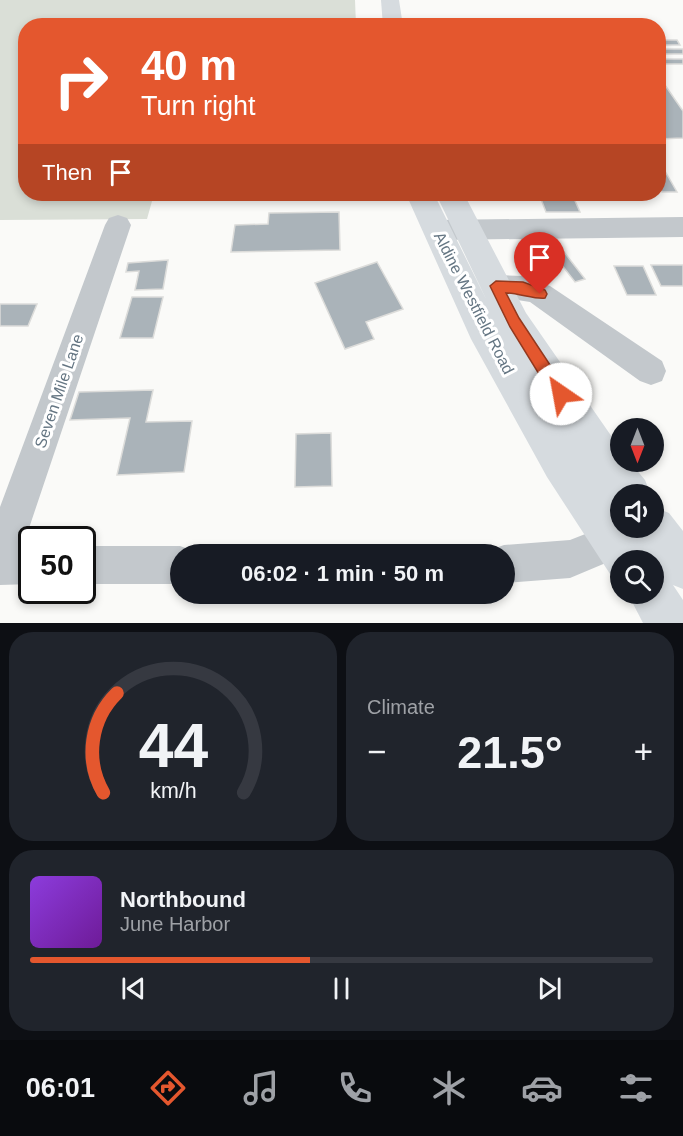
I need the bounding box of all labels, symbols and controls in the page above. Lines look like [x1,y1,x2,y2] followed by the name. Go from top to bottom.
[42,42,120,120] icon: right
[141,42,237,89] text: 40 m
[141,91,256,121] text: Turn right
[104,156,137,189] icon: arrive
[42,160,92,185] text: Then
[431,229,517,377] street label: Aldine Westfield Road
[514,232,565,294] pin
[523,241,556,274] icon: arrive
[32,332,86,450] street label: Seven Mile Lane
[529,362,593,426] position arrow
[610,418,664,472] north arrow
[610,418,664,604] map controls
[610,484,664,538] button: sound
[18,526,96,604] speed limit sign: 50
[610,550,664,604] button: search
[241,561,444,586] text: 06:02 · 1 min · 50 m
[367,696,435,718] text: Climate
[138,711,208,780] text: 44
[457,727,563,778] text: 21.5°
[367,733,386,770] text: −
[634,733,653,770] text: +
[150,780,196,804] text: km/h
[120,887,246,912] text: Northbound
[120,913,230,935] text: June Harbor
[117,972,150,1005] icon: previous
[325,972,358,1005] icon: pause
[533,972,566,1005] icon: next
[147,1067,189,1109] icon: directions
[240,1067,282,1109] icon: music
[334,1067,376,1109] icon: phone
[428,1067,470,1109] icon: climate
[521,1067,563,1109] icon: car
[615,1067,657,1109] icon: filters
[26,1073,95,1103] text: 06:01

